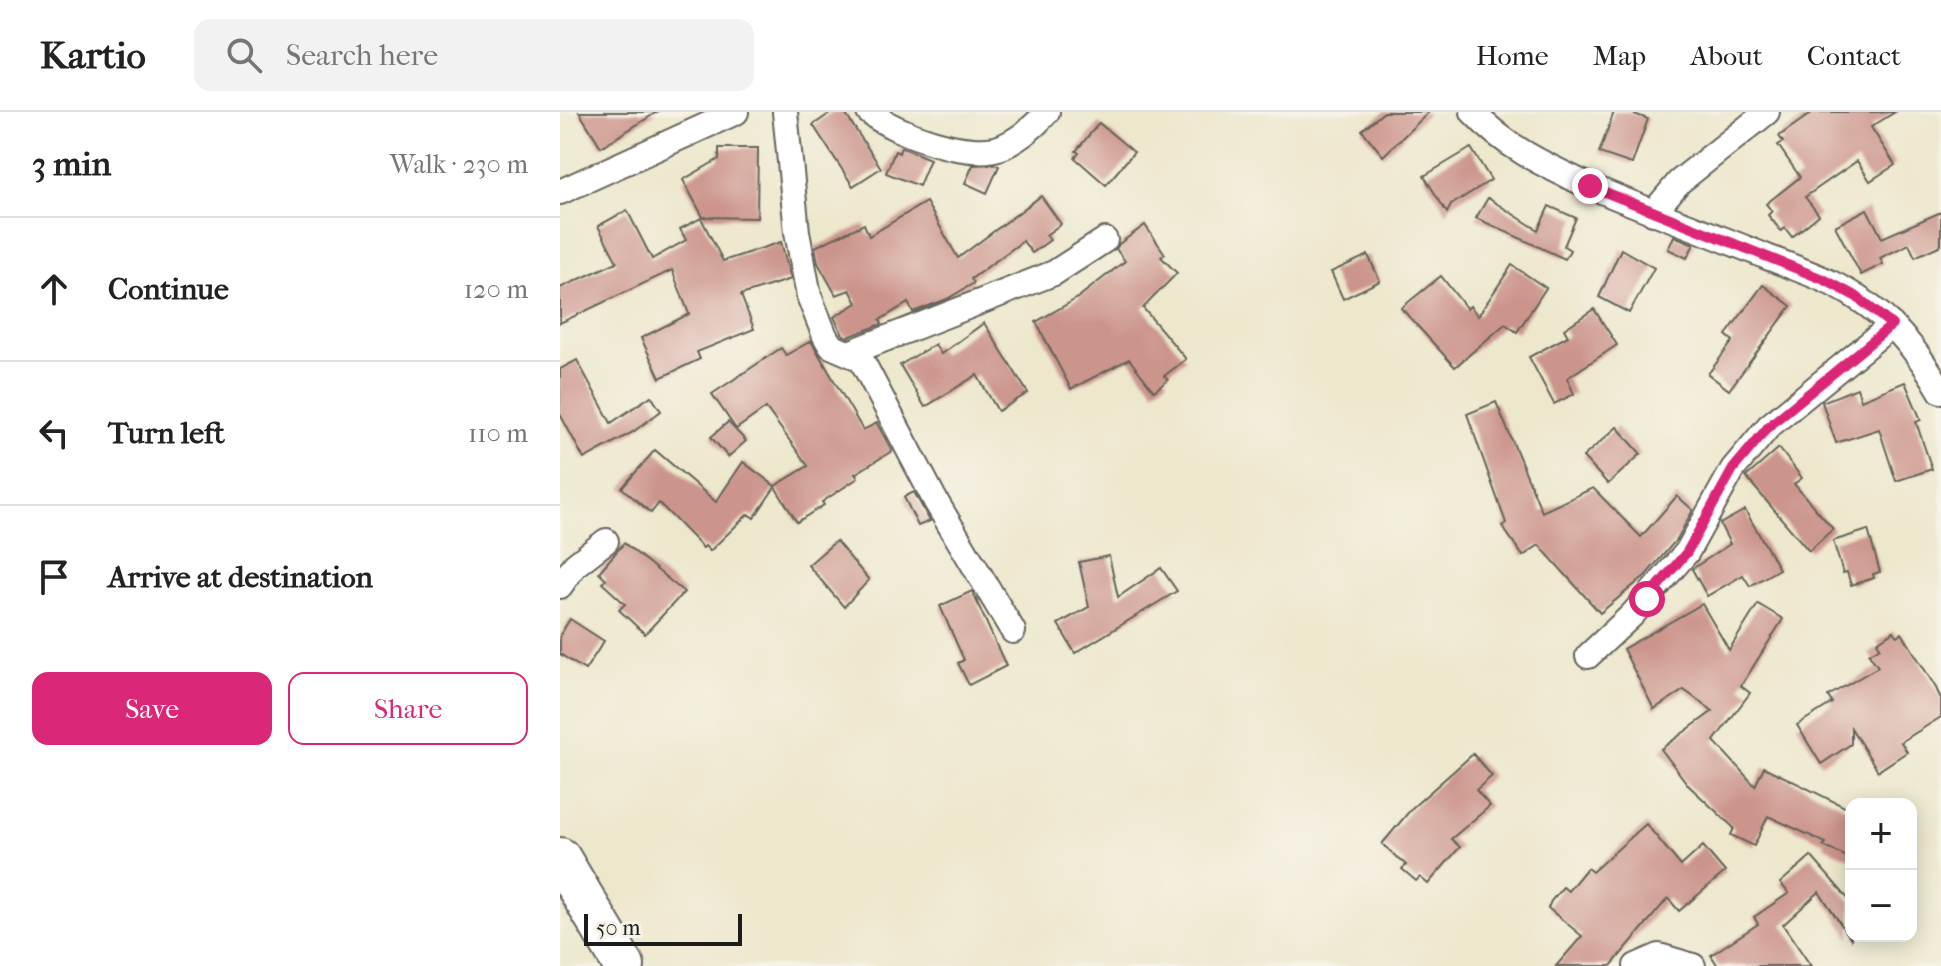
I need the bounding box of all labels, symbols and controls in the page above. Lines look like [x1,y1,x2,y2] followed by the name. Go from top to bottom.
[194,19,754,91] search box
[40,33,146,78] text: Kartio
[222,33,266,77] icon: search
[286,38,438,73] text: Search here
[1476,39,1549,72] text: Home
[1593,39,1646,72] text: Map
[1690,39,1763,72] text: About
[1807,39,1901,72] text: Contact
[32,144,111,184] text: 3 min
[390,149,528,180] text: Walk · 230 m
[1572,168,1608,204] route end
[32,267,76,311] icon: ahead
[108,272,229,307] text: Continue
[464,274,528,305] text: 120 m
[32,411,76,455] icon: left
[108,416,225,451] text: Turn left
[468,418,528,449] text: 110 m
[32,555,76,599] icon: arrive
[108,560,373,595] text: Arrive at destination
[1629,581,1665,617] route start
[32,672,272,745] button: Save
[288,672,528,745] button: Share
[1845,798,1917,942] map controls
[1845,798,1917,870] button: +
[1845,870,1917,942] button: −
[584,910,742,946] scale bar
[596,915,641,941] text: 50 m

